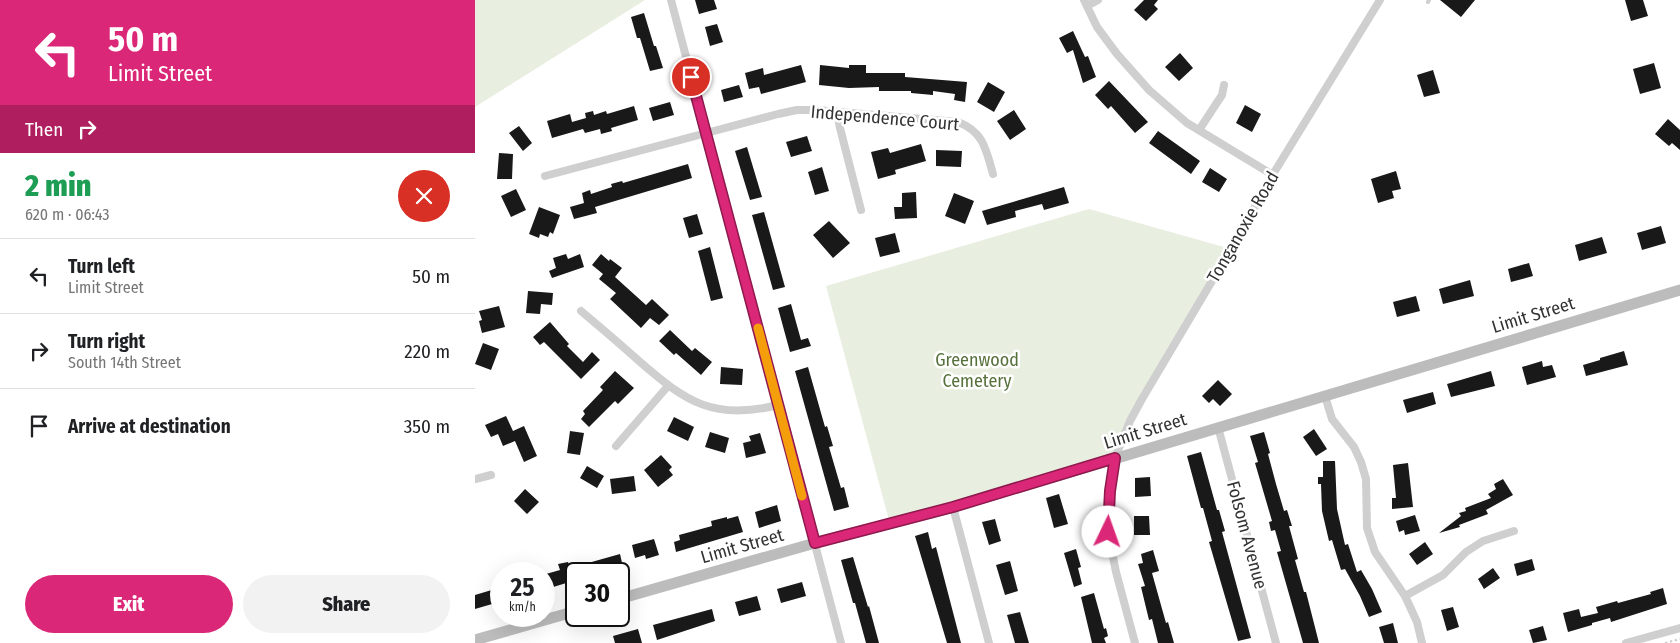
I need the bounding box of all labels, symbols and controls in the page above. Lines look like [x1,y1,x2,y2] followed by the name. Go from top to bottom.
[108,18,178,60] text: 50 m
[25,20,90,85] icon: left
[670,56,712,98] pin
[108,60,212,87] text: Limit Street
[677,63,705,91] icon: arrive
[810,101,960,135] street label: Independence Court
[73,115,101,143] icon: right
[25,118,63,141] text: Then
[1202,167,1284,287] street label: Tonganoxie Road
[25,168,91,204] text: 2 min
[398,170,450,222] button: close
[25,205,109,224] text: 620 m · 06:43
[68,255,135,278] text: Turn left
[25,262,53,290] icon: left
[412,265,450,288] text: 50 m
[68,278,144,297] text: Limit Street
[1489,292,1577,338] street label: Limit Street
[68,330,145,353] text: Turn right
[25,337,53,365] icon: right
[404,340,450,363] text: 220 m
[935,349,1019,392] park label: Greenwood Cemetery
[68,353,181,372] text: South 14th Street
[1101,408,1189,454] street label: Limit Street
[25,412,53,440] icon: arrive
[68,415,231,438] text: Arrive at destination
[404,415,450,438] text: 350 m
[1222,479,1272,591] street label: Folsom Avenue
[1081,505,1133,557] position arrow
[698,524,786,568] street label: Limit Street
[565,562,630,627] speed limit sign: 30
[511,573,534,603] text: 25
[25,575,233,633] button: Exit
[243,575,450,633] button: Share
[509,600,536,614] text: km/h

